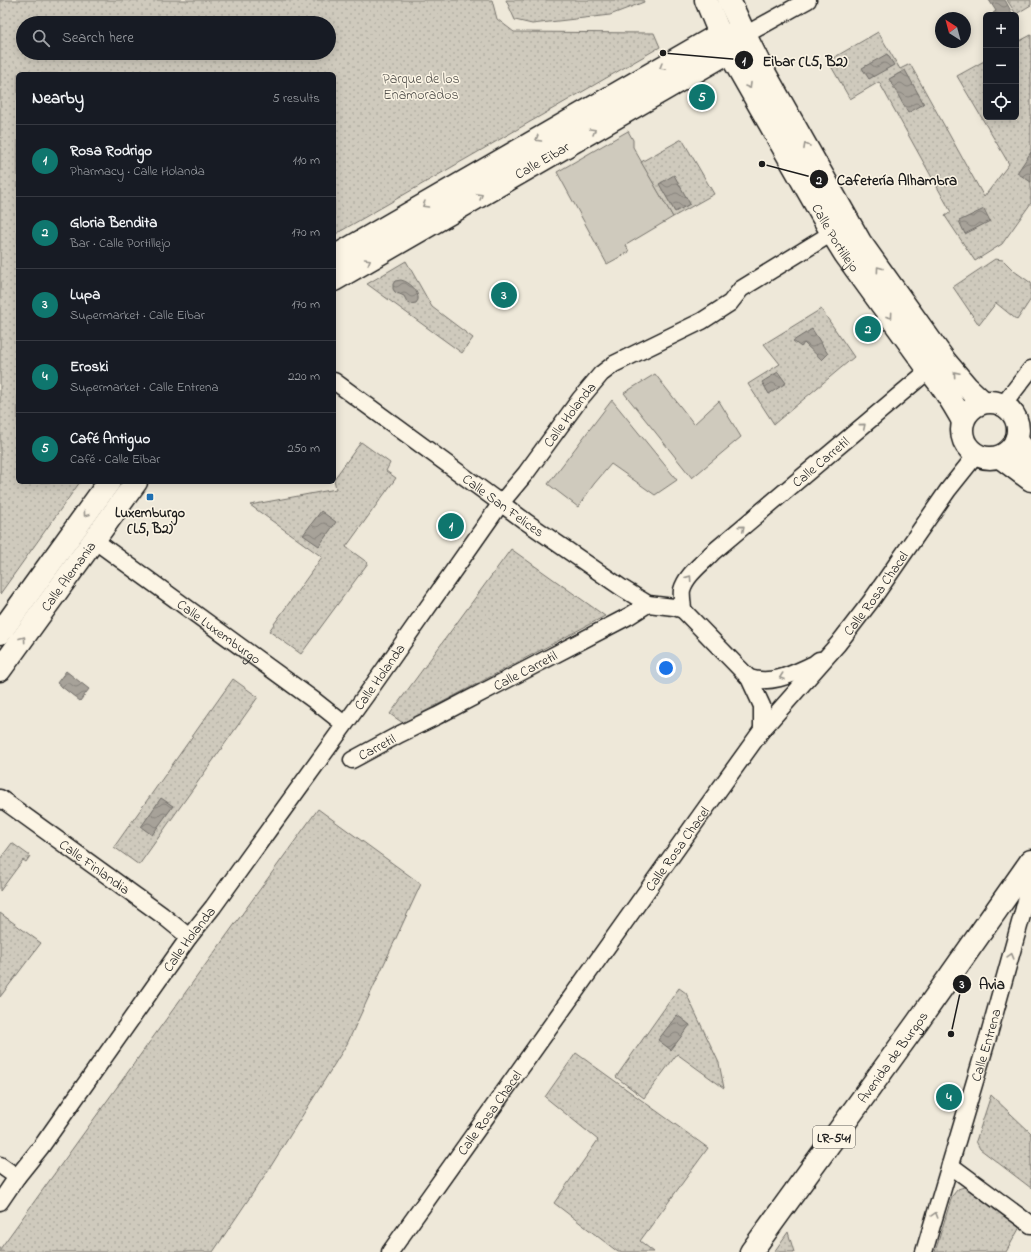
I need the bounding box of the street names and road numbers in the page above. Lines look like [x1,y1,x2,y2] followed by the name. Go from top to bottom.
[511,137,574,185] street label: Calle Eibar
[805,200,864,277] street label: Calle Portillejo
[539,378,602,452] street label: Calle Holanda
[788,432,855,493] street label: Calle Carretil
[457,469,548,543] street label: Calle San Felices
[37,537,102,616] street label: Calle Alemania
[839,547,914,641] street label: Calle Rosa Chacel
[172,595,265,670] street label: Calle Luxemburgo
[349,640,411,715] street label: Calle Holanda
[490,646,561,697] street label: Calle Carretil
[355,729,400,767] street label: Carretil
[641,803,716,896] street label: Calle Rosa Chacel
[54,835,134,901] street label: Calle Finlandia
[159,903,221,977] street label: Calle Holanda
[853,1007,934,1108] street label: Avenida de Burgos
[966,1007,1008,1084] street label: Calle Entrena
[453,1067,528,1160] street label: Calle Rosa Chacel
[813,1126,855,1148] road number: LR-541

